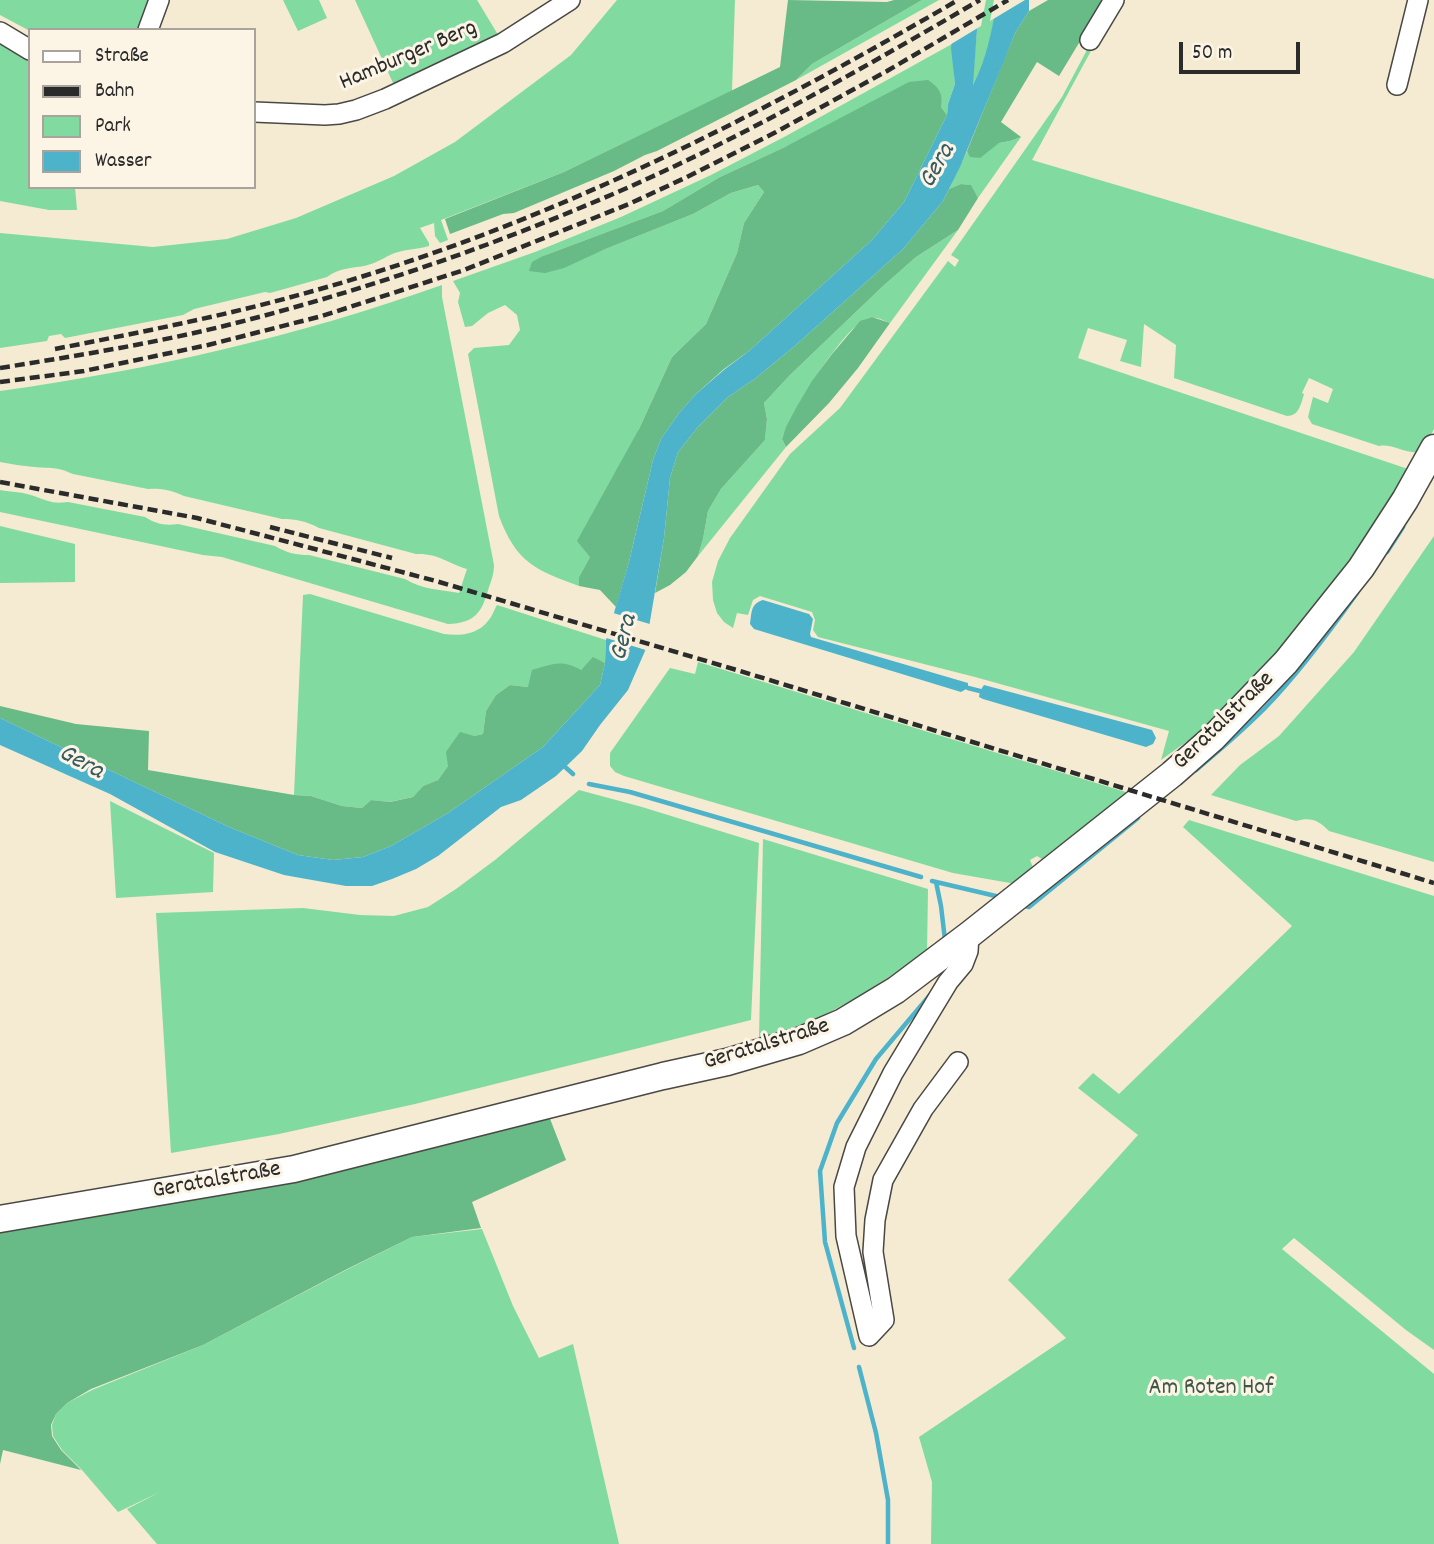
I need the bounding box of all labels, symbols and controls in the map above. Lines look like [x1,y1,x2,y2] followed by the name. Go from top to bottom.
[336,15,482,99] street label: Hamburger Berg
[28,28,256,189] legend
[1182,28,1303,72] scale bar
[1192,39,1232,69] text: 50 m
[95,42,149,72] text: Straße
[95,77,134,107] text: Bahn
[95,112,131,142] text: Park
[914,139,964,195] water label: Gera
[95,147,152,177] text: Wasser
[605,612,647,664] water label: Gera
[1168,667,1282,777] street label: Geratalstraße
[52,739,108,789] water label: Gera
[701,1013,833,1079] street label: Geratalstraße
[151,1157,283,1207] street label: Geratalstraße
[1149,1376,1273,1404] park label: Am Roten Hof

